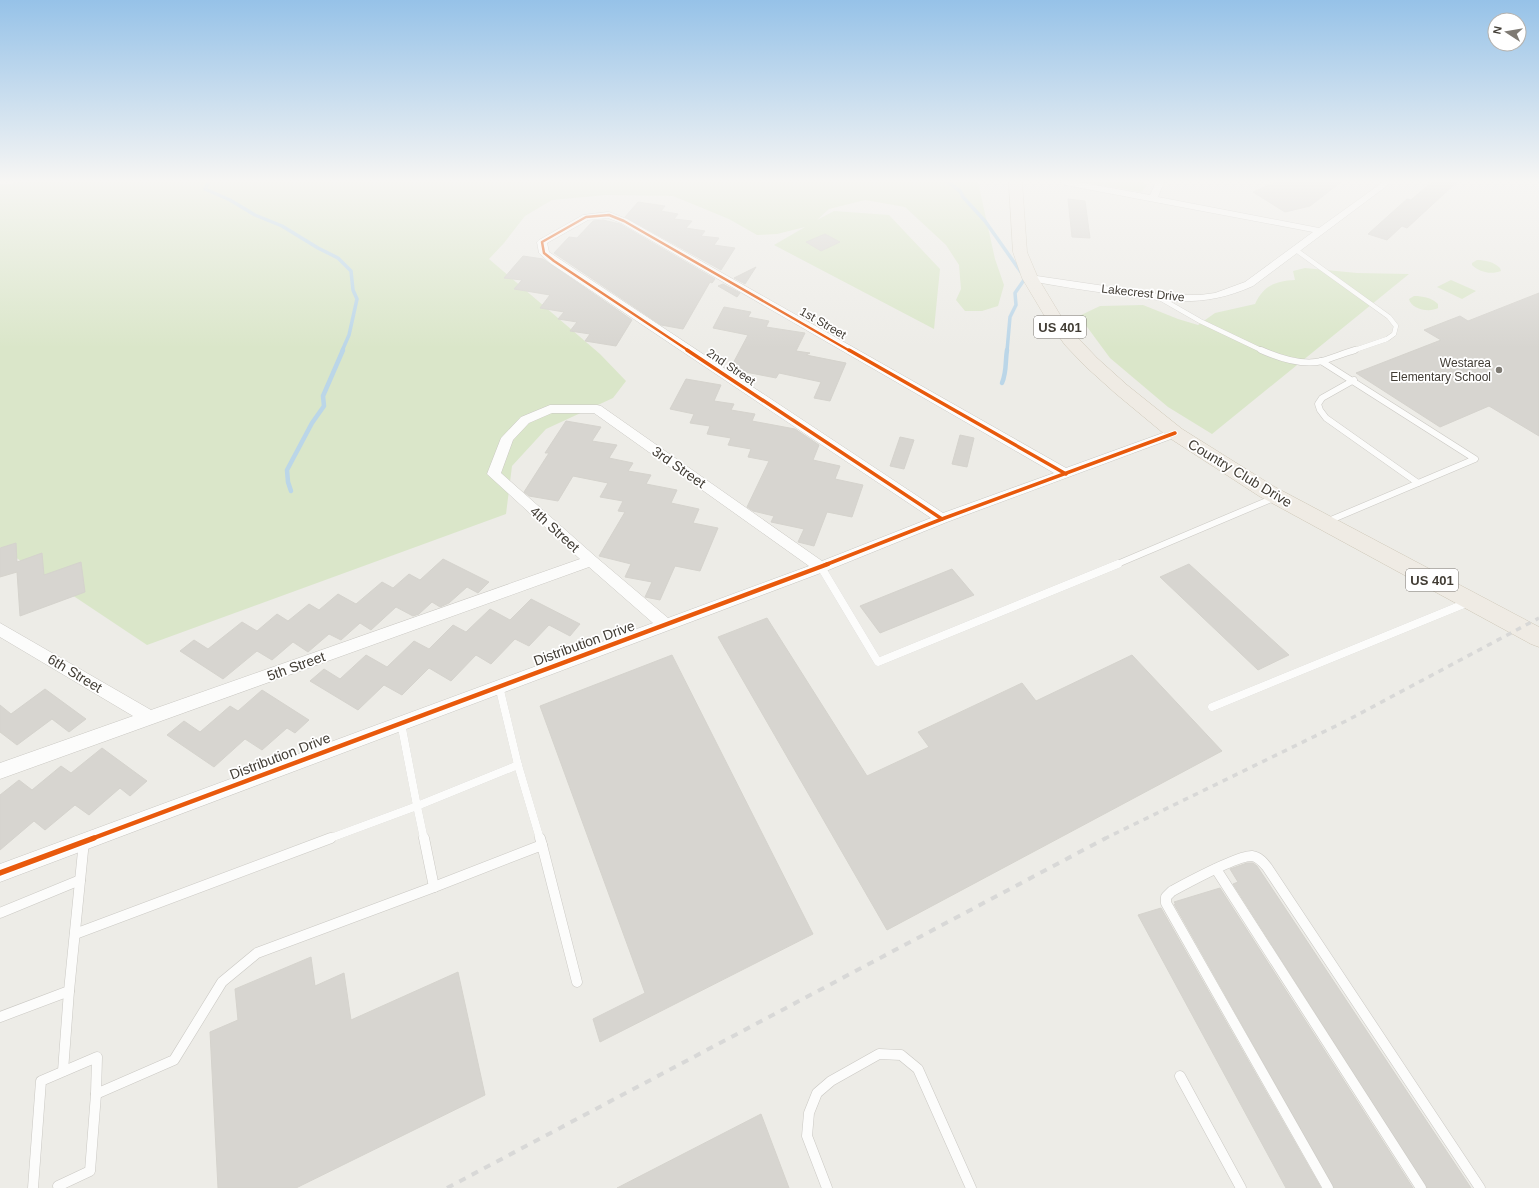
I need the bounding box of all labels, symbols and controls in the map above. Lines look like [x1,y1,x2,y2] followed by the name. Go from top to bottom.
[1487,12,1527,52] north arrow
[1491,25,1504,35] text: N
[1101,282,1186,304] street label: Lakecrest Drive
[797,304,849,342] street label: 1st Street
[1034,316,1086,338] road number: US 401
[704,346,758,389] street label: 2nd Street
[1390,356,1491,384] place label: Westarea Elementary School
[1494,365,1504,375] marker: Westarea Elementary School
[1185,436,1295,510] street label: Country Club Drive
[649,443,709,491] street label: 3rd Street
[527,503,583,555] street label: 4th Street
[1406,569,1458,591] road number: US 401
[531,617,637,669] street label: Distribution Drive
[265,648,327,684] street label: 5th Street
[45,651,105,696] street label: 6th Street
[227,729,333,783] street label: Distribution Drive

